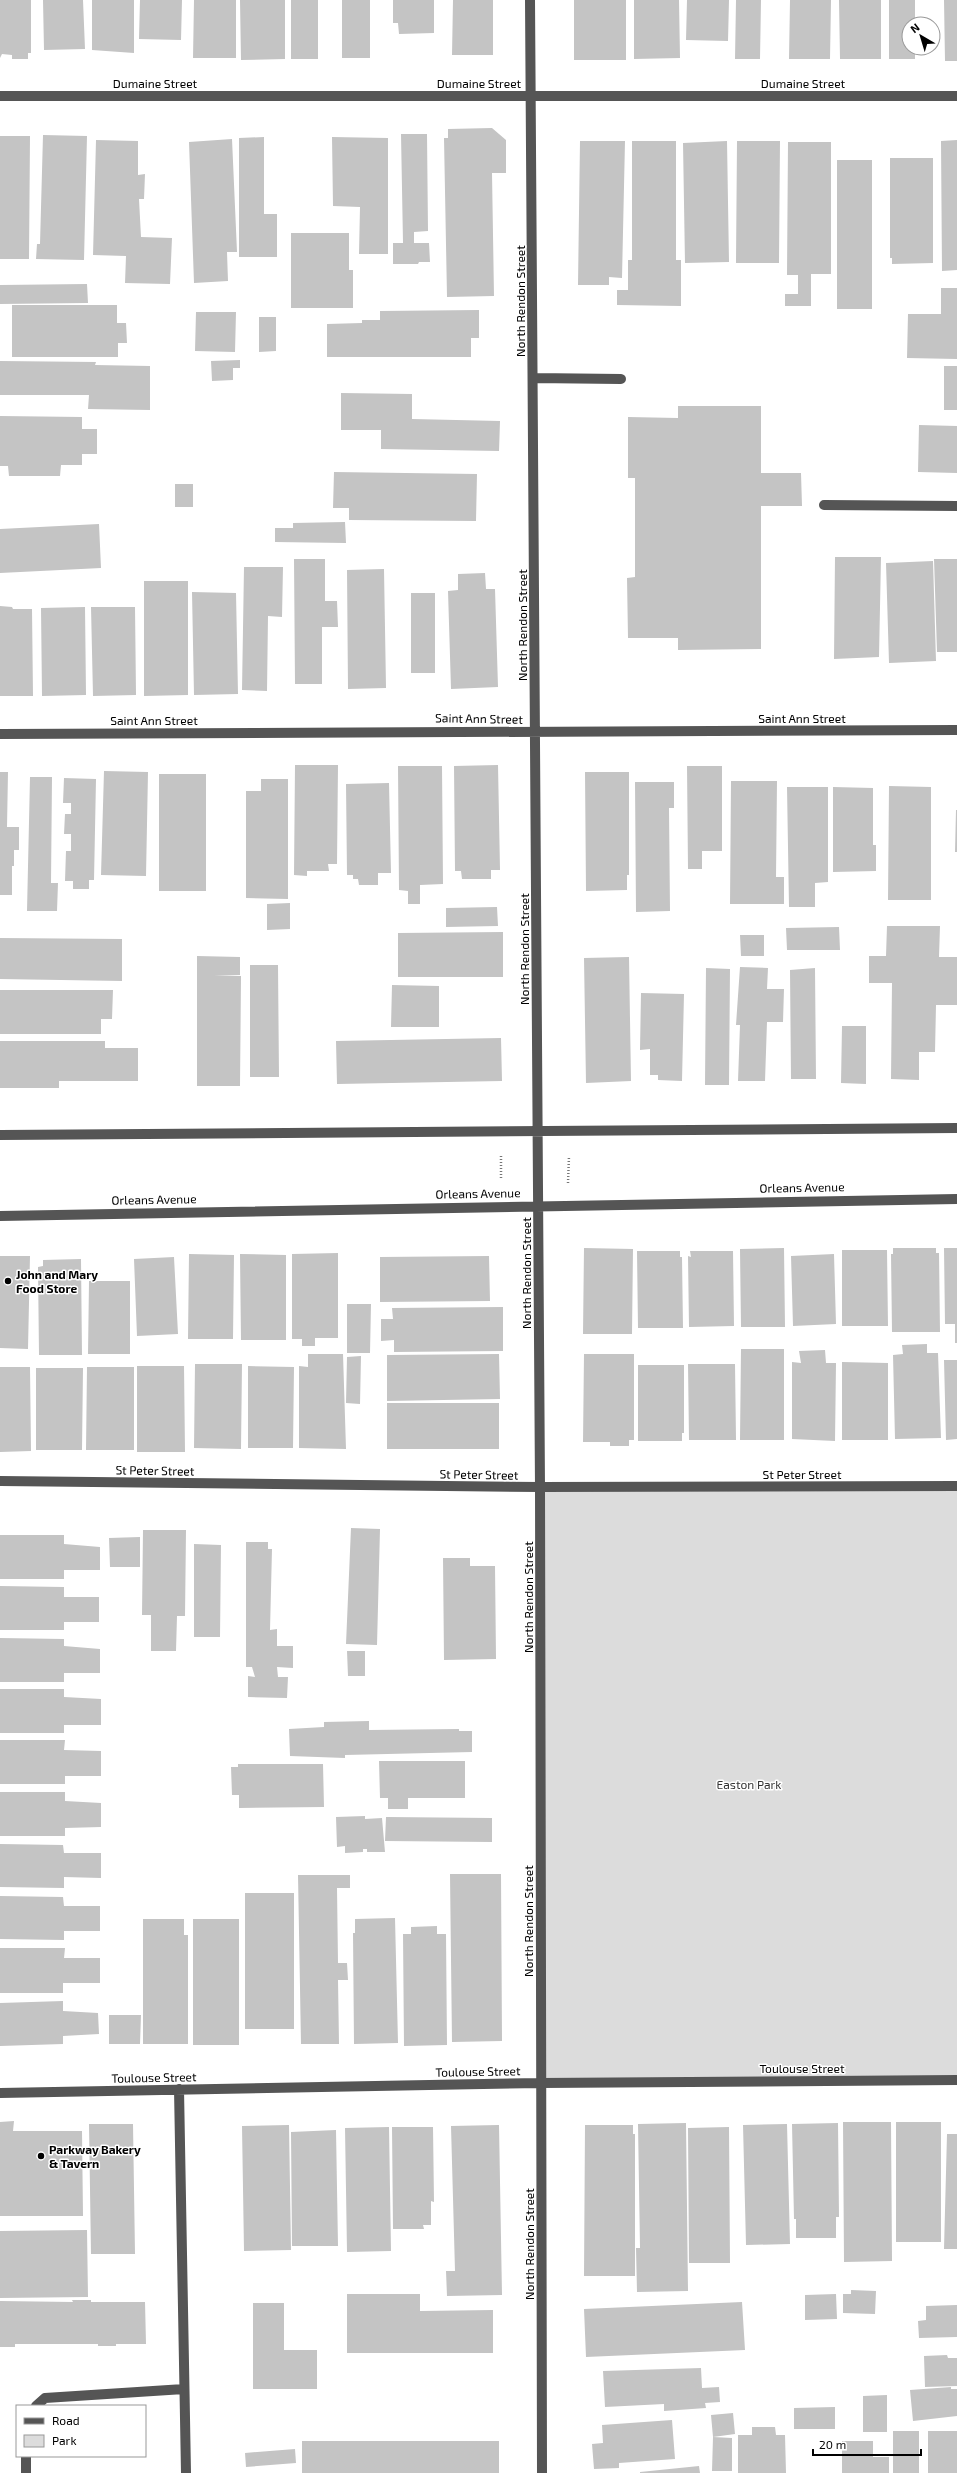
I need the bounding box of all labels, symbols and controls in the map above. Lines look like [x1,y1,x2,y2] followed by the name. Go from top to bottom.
[901,16,941,56] north arrow
[907,20,922,35] text: N
[113,76,198,90] street label: Dumaine Street
[437,76,522,90] street label: Dumaine Street
[761,76,846,90] street label: Dumaine Street
[513,245,527,357] street label: North Rendon Street
[515,569,529,681] street label: North Rendon Street
[435,710,523,726] street label: Saint Ann Street
[758,711,846,725] street label: Saint Ann Street
[110,713,198,727] street label: Saint Ann Street
[517,893,531,1005] street label: North Rendon Street
[759,1179,845,1195] street label: Orleans Avenue
[435,1185,521,1201] street label: Orleans Avenue
[111,1191,197,1207] street label: Orleans Avenue
[519,1217,533,1329] street label: North Rendon Street
[16,1267,98,1295] place label: John and Mary Food Store
[3,1276,13,1286] marker: John and Mary Food Store
[115,1462,195,1478] street label: St Peter Street
[439,1466,519,1482] street label: St Peter Street
[763,1467,842,1481] street label: St Peter Street
[521,1541,535,1653] street label: North Rendon Street
[717,1777,781,1791] park label: Easton Park
[521,1865,535,1977] street label: North Rendon Street
[759,2061,845,2075] street label: Toulouse Street
[435,2063,521,2079] street label: Toulouse Street
[111,2069,197,2085] street label: Toulouse Street
[49,2142,141,2170] place label: Parkway Bakery & Tavern
[36,2151,46,2161] marker: Parkway Bakery & Tavern
[522,2188,536,2300] street label: North Rendon Street
[16,2405,146,2457] legend
[52,2413,80,2427] text: Road
[813,2431,921,2457] scale bar
[52,2433,77,2447] text: Park
[819,2437,846,2451] text: 20 m

